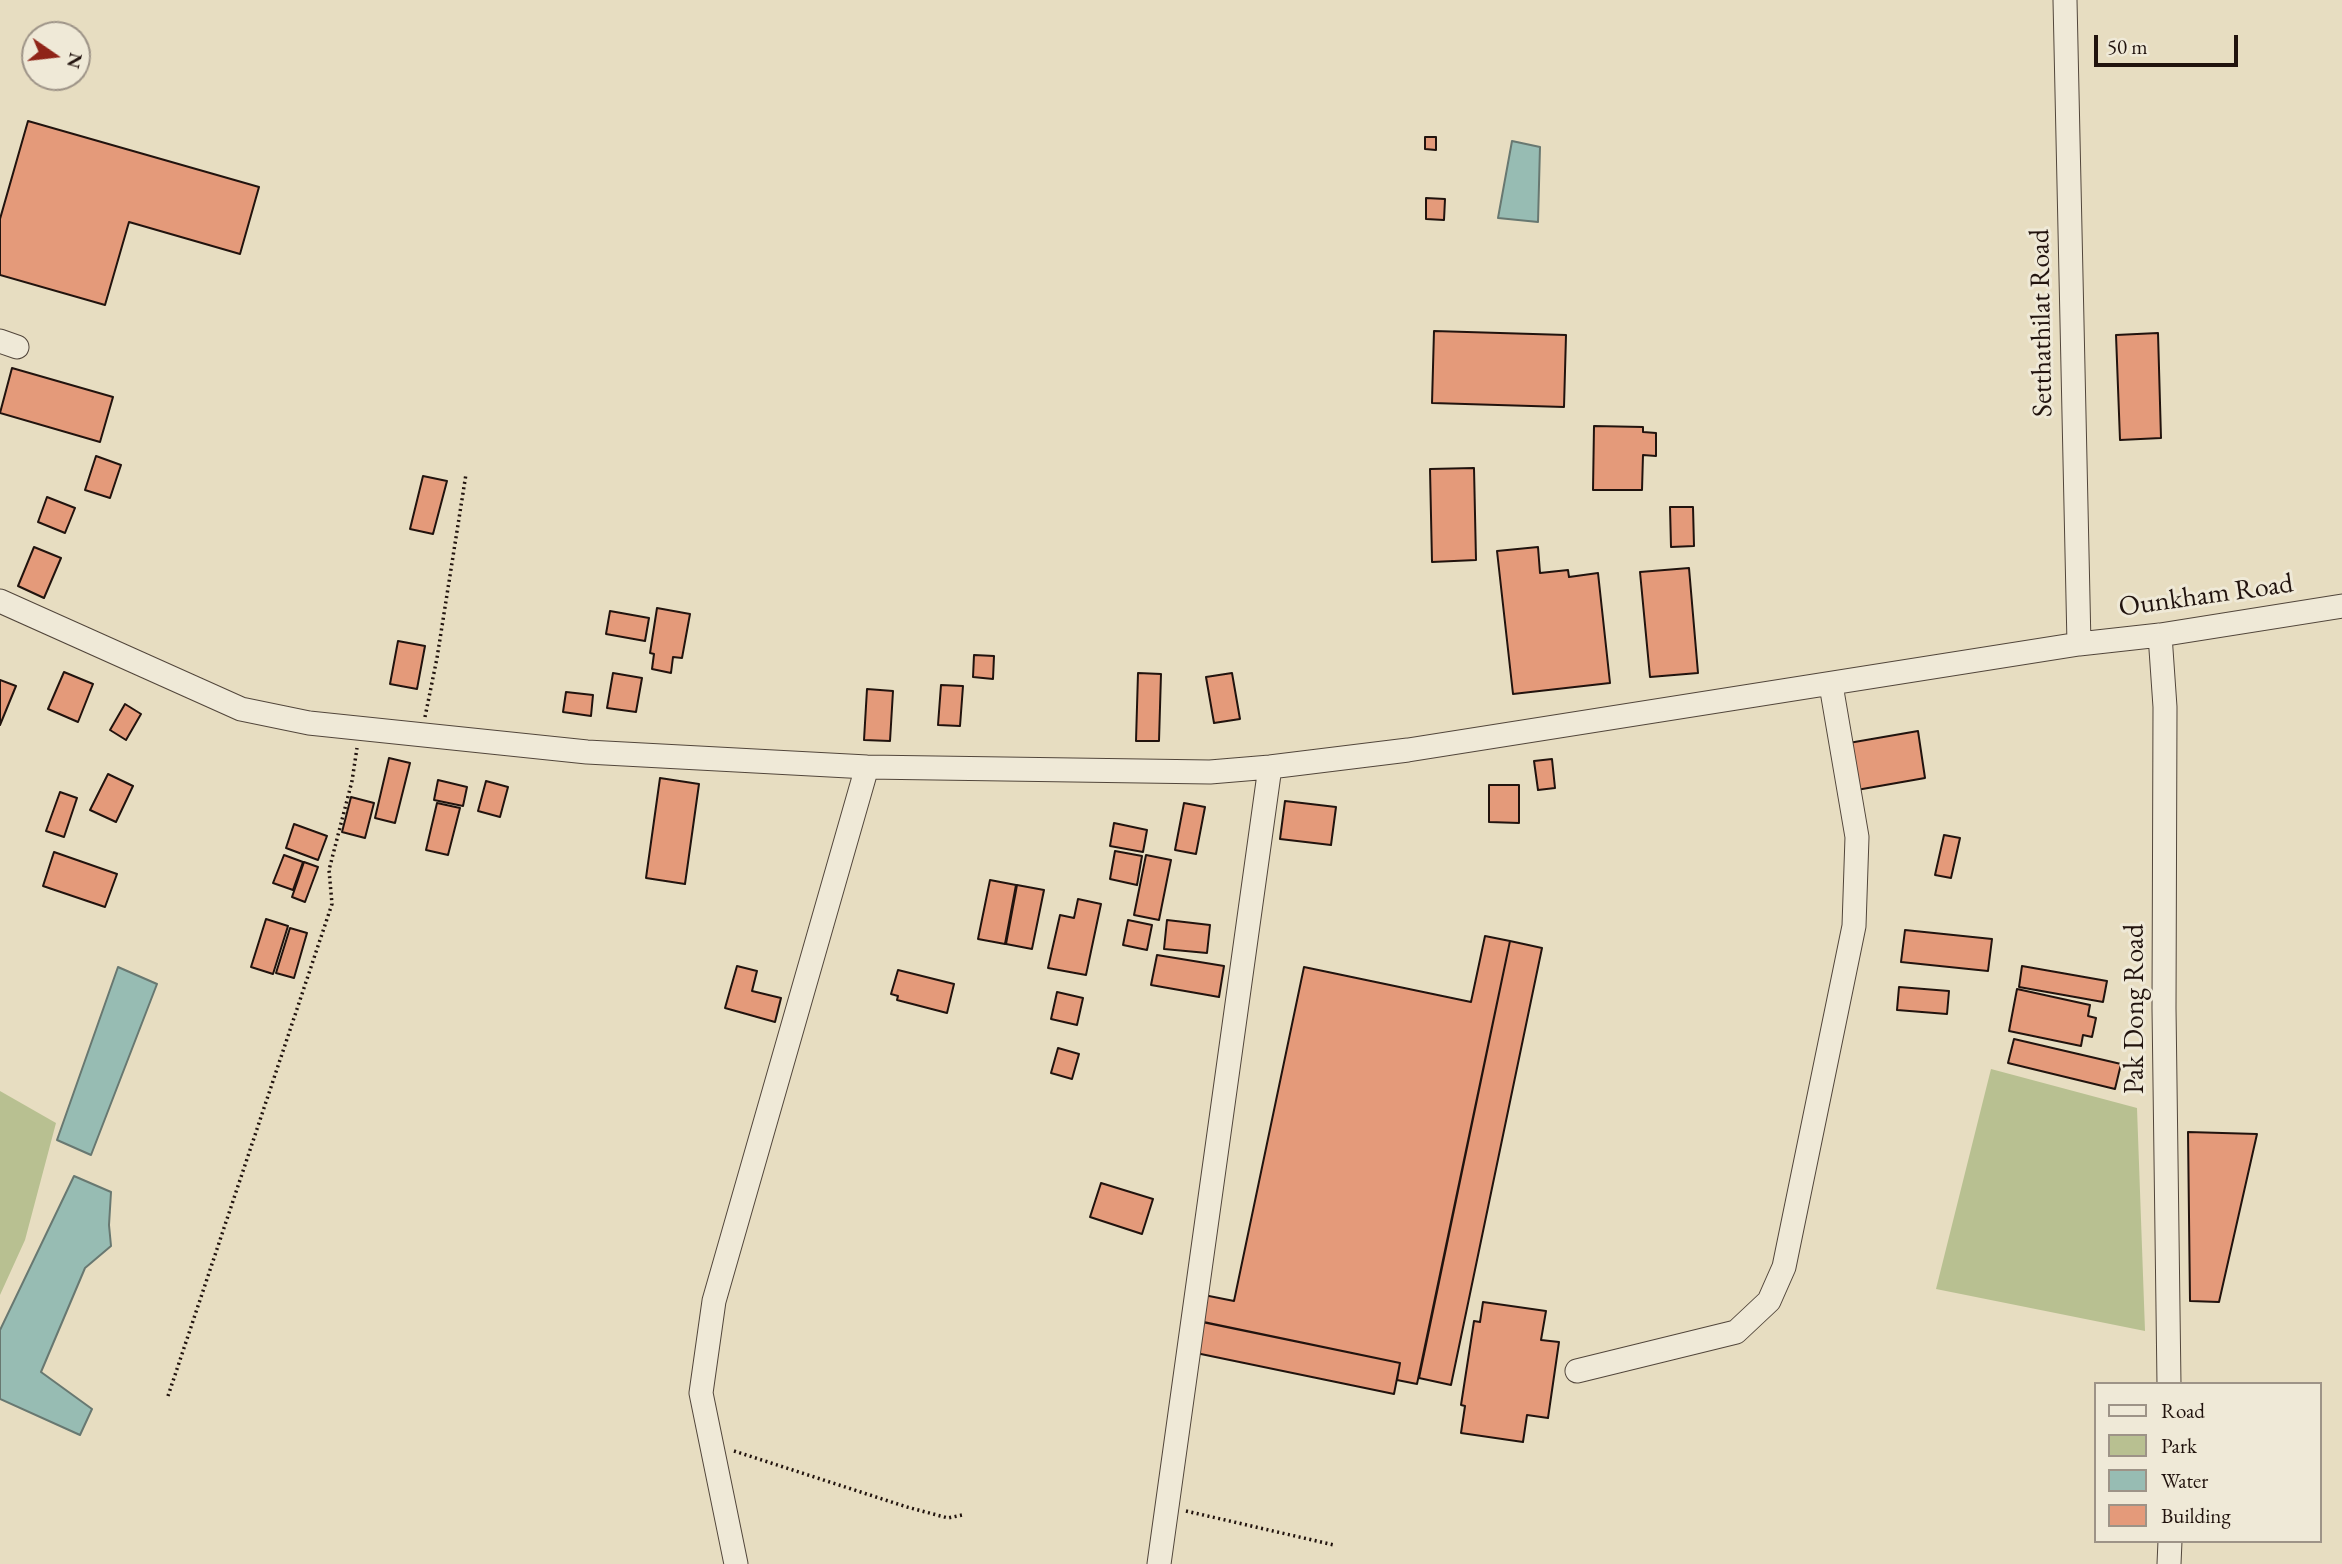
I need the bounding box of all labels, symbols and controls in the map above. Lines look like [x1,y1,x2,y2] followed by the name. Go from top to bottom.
[21,21,91,91] north arrow
[2097,21,2240,65] scale bar
[2107,33,2148,60] text: 50 m
[61,50,89,71] text: N
[2024,229,2060,417] street label: Setthathilat Road
[2117,567,2295,625] street label: Ounkham Road
[2118,924,2152,1094] street label: Pak Dong Road
[2094,1382,2321,1543] legend
[2161,1397,2205,1424] text: Road
[2161,1432,2197,1459] text: Park
[2161,1467,2208,1494] text: Water
[2161,1502,2231,1529] text: Building

